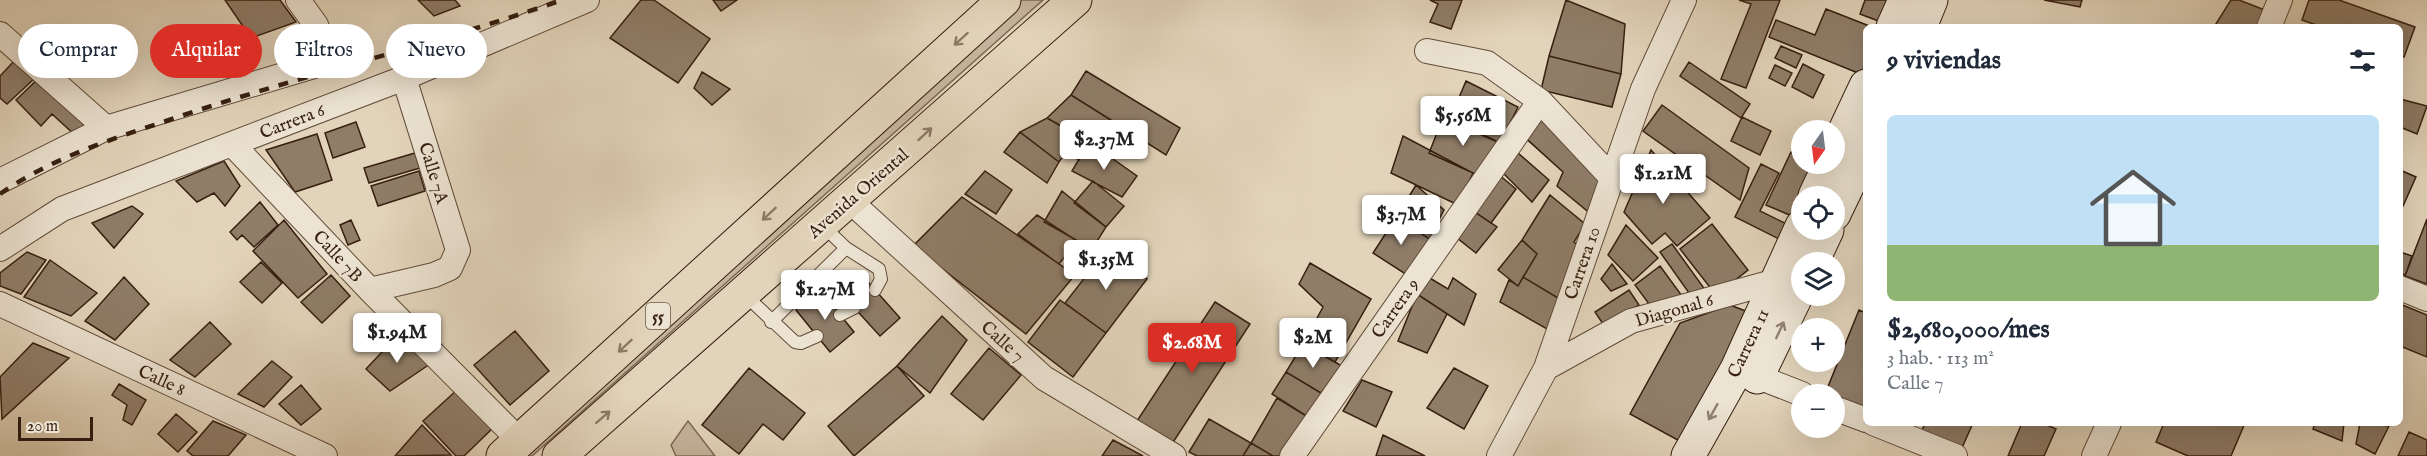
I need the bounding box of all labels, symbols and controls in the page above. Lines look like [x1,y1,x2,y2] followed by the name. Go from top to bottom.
[18,24,138,78] chip: Comprar
[150,24,262,78] chip: Alquilar
[274,24,374,78] chip: Filtros
[386,24,487,78] chip: Nuevo
[954,32,969,46] one-way arrow
[1887,44,2001,77] text: 9 viviendas
[2346,44,2379,77] icon: filters
[1414,96,1512,147] pin: $5.56M
[257,99,329,145] street label: Carrera 6
[1434,103,1492,128] text: $5.56M
[1055,120,1153,171] pin: $2.37M
[1791,120,1845,174] north arrow
[1791,120,1845,438] map controls
[917,127,932,141] one-way arrow
[1074,127,1134,152] text: $2.37M
[412,140,453,208] street label: Calle 7A
[803,144,914,245] street label: Avenida Oriental
[1614,154,1712,205] pin: $1.21M
[2079,154,2187,262] icon: home
[1634,161,1692,186] text: $1.21M
[1791,186,1845,240] button: locate
[1359,195,1443,246] pin: $3.7M
[1376,202,1426,227] text: $3.7M
[762,207,777,221] one-way arrow
[1560,224,1607,303] street label: Carrera 10
[307,226,367,288] street label: Calle 7B
[1057,240,1155,291] pin: $1.35M
[1078,247,1134,272] text: $1.35M
[1791,252,1845,306] button: layers
[776,270,874,321] pin: $1.27M
[1367,274,1425,343] street label: Carrera 9
[795,277,855,302] text: $1.27M
[1633,289,1717,334] street label: Diagonal 6
[646,303,670,329] road number: 55
[1723,305,1775,382] street label: Carrera 11
[348,313,446,364] pin: $1.94M
[1887,313,2050,346] text: $2,680,000/mes
[975,316,1029,368] street label: Calle 7
[1284,318,1342,369] pin: $2M
[1791,318,1845,372] button: +
[367,320,427,345] text: $1.94M
[1774,322,1786,340] one-way arrow
[1143,323,1241,374] pin: $2.68M
[1293,325,1333,350] text: $2M
[1162,330,1222,355] text: $2.68M
[618,339,633,353] one-way arrow
[1887,346,1994,371] text: 3 hab. · 113 m²
[134,360,189,402] street label: Calle 8
[1887,371,1944,396] text: Calle 7
[1791,384,1845,438] button: −
[1706,403,1718,420] one-way arrow
[595,411,611,424] one-way arrow
[18,414,93,442] scale bar
[27,417,58,437] text: 20 m

